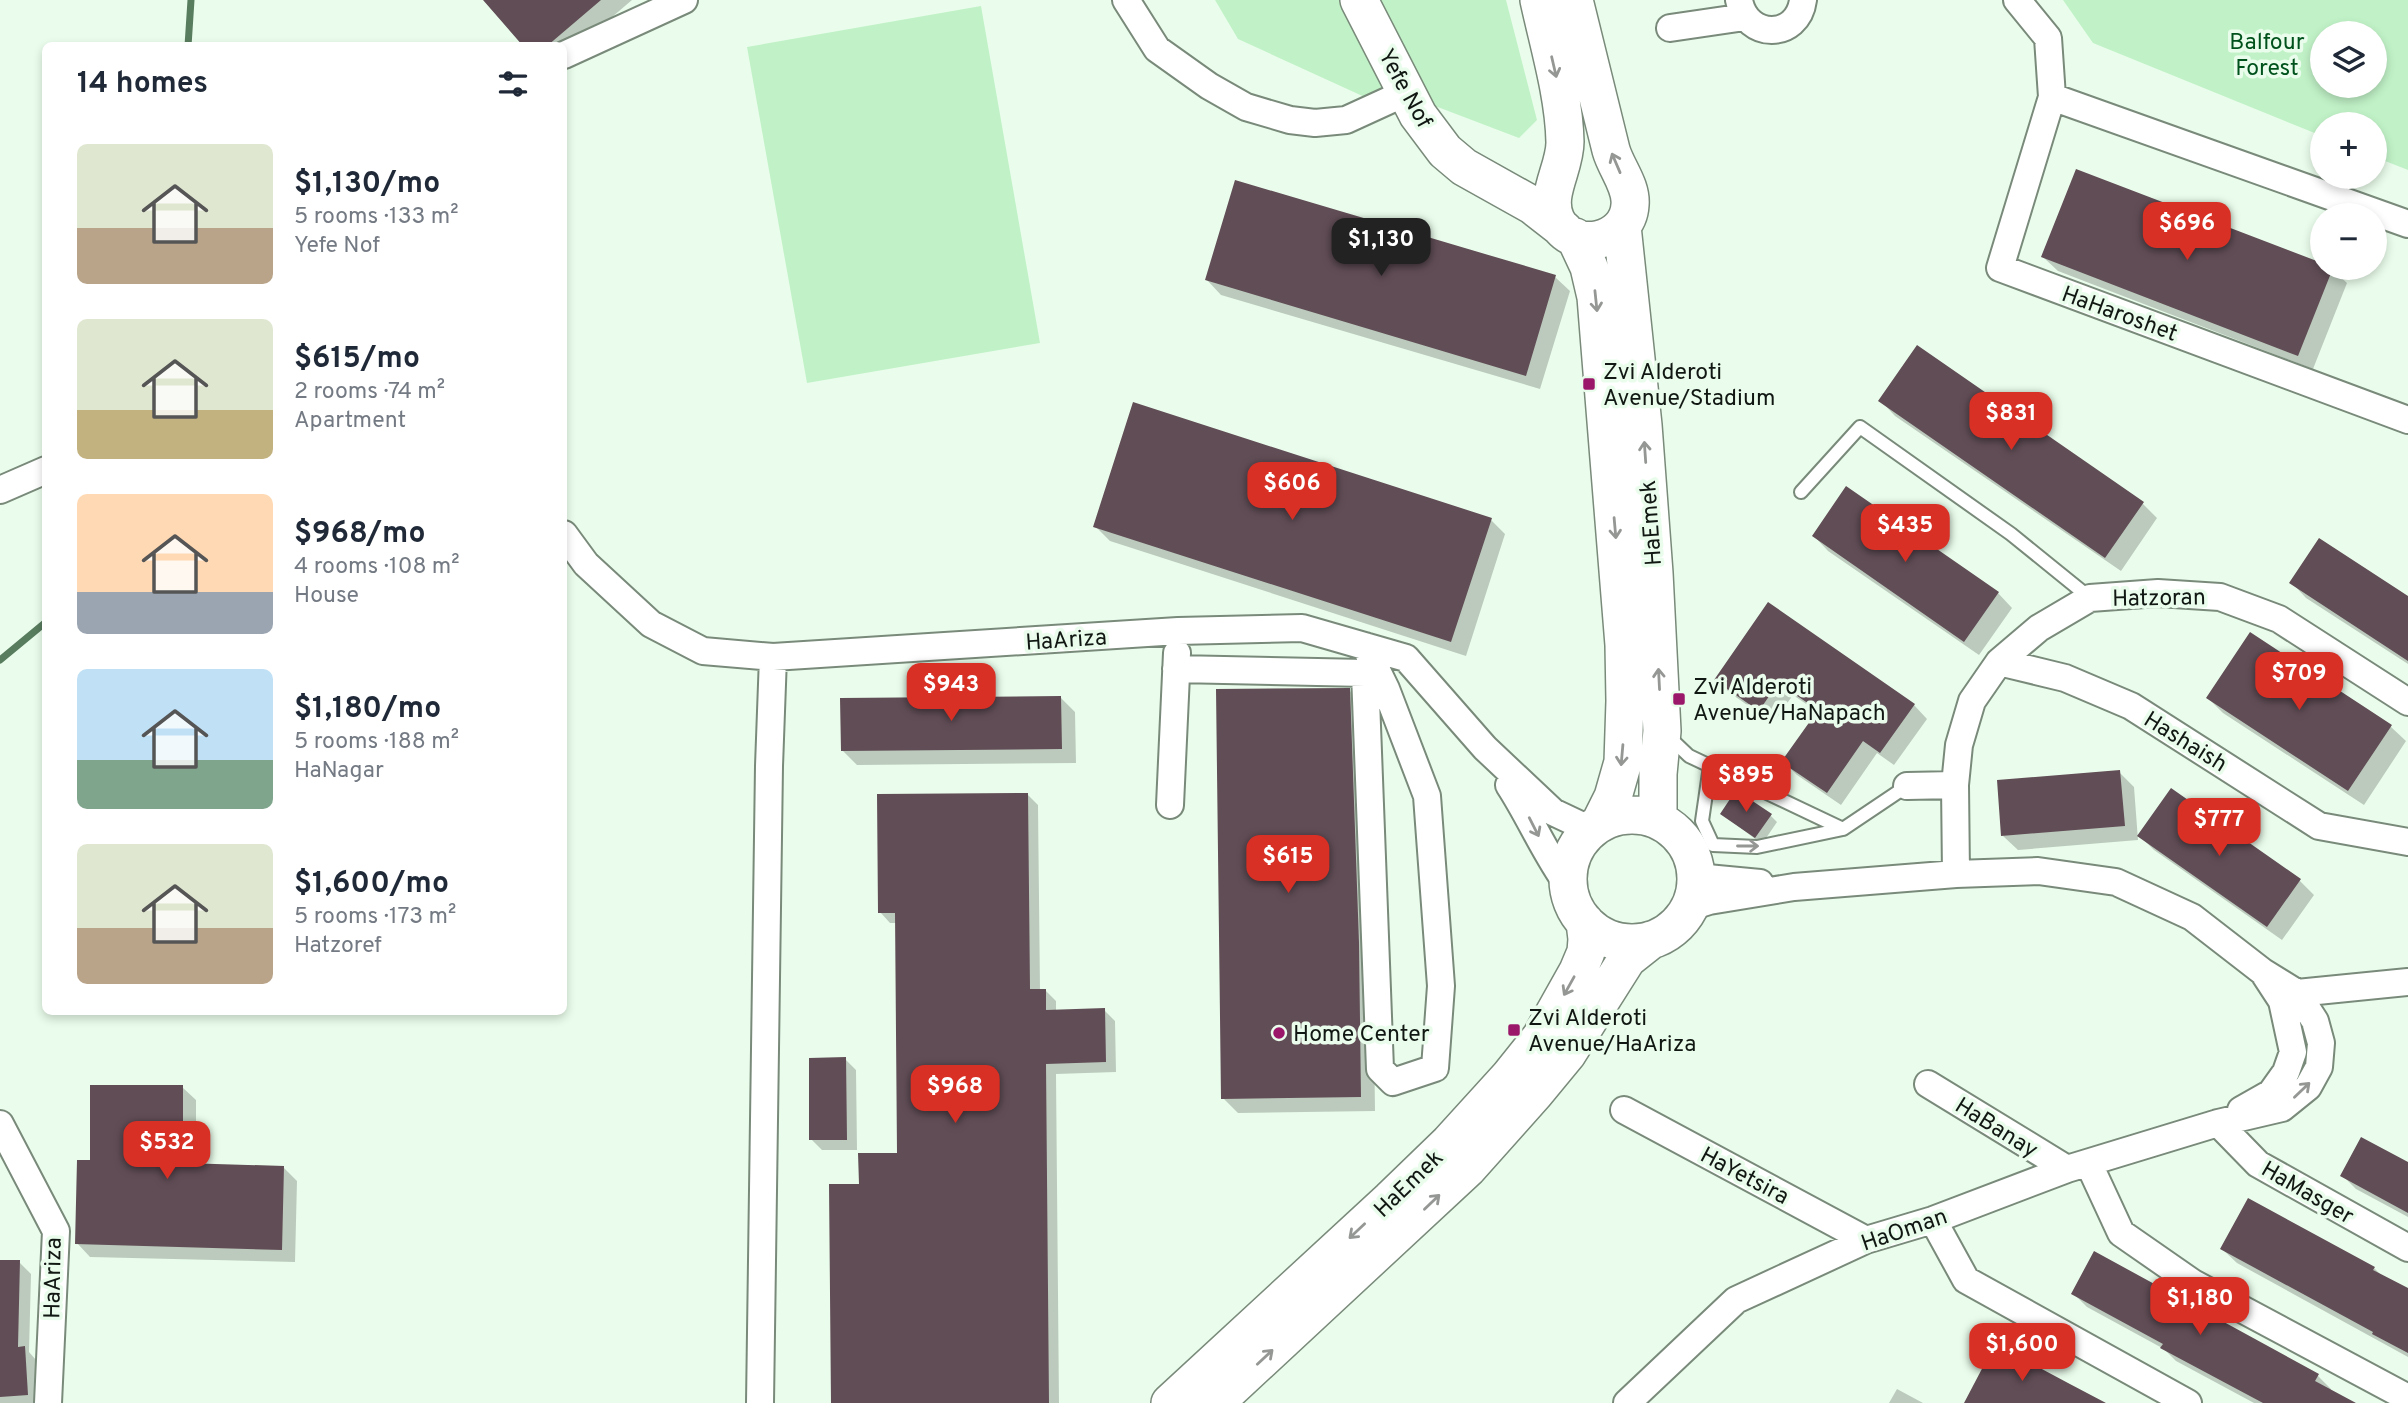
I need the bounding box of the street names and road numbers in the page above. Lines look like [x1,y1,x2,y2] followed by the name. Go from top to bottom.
[1370,45,1437,134] street label: Yefe Nof
[2057,281,2181,350] street label: HaHaroshet
[1635,479,1670,567] street label: HaEmek
[2112,584,2206,615] street label: Hatzoran
[1025,624,1108,659] street label: HaAriza
[2138,706,2232,780] street label: Hashaish
[1949,1092,2043,1166] street label: HaBanay
[1694,1142,1793,1213] street label: HaYetsira
[1369,1145,1451,1225] street label: HaEmek
[2255,1156,2358,1232] street label: HaMasger
[1858,1203,1952,1260] street label: HaOman
[39,1237,70,1319] street label: HaAriza

